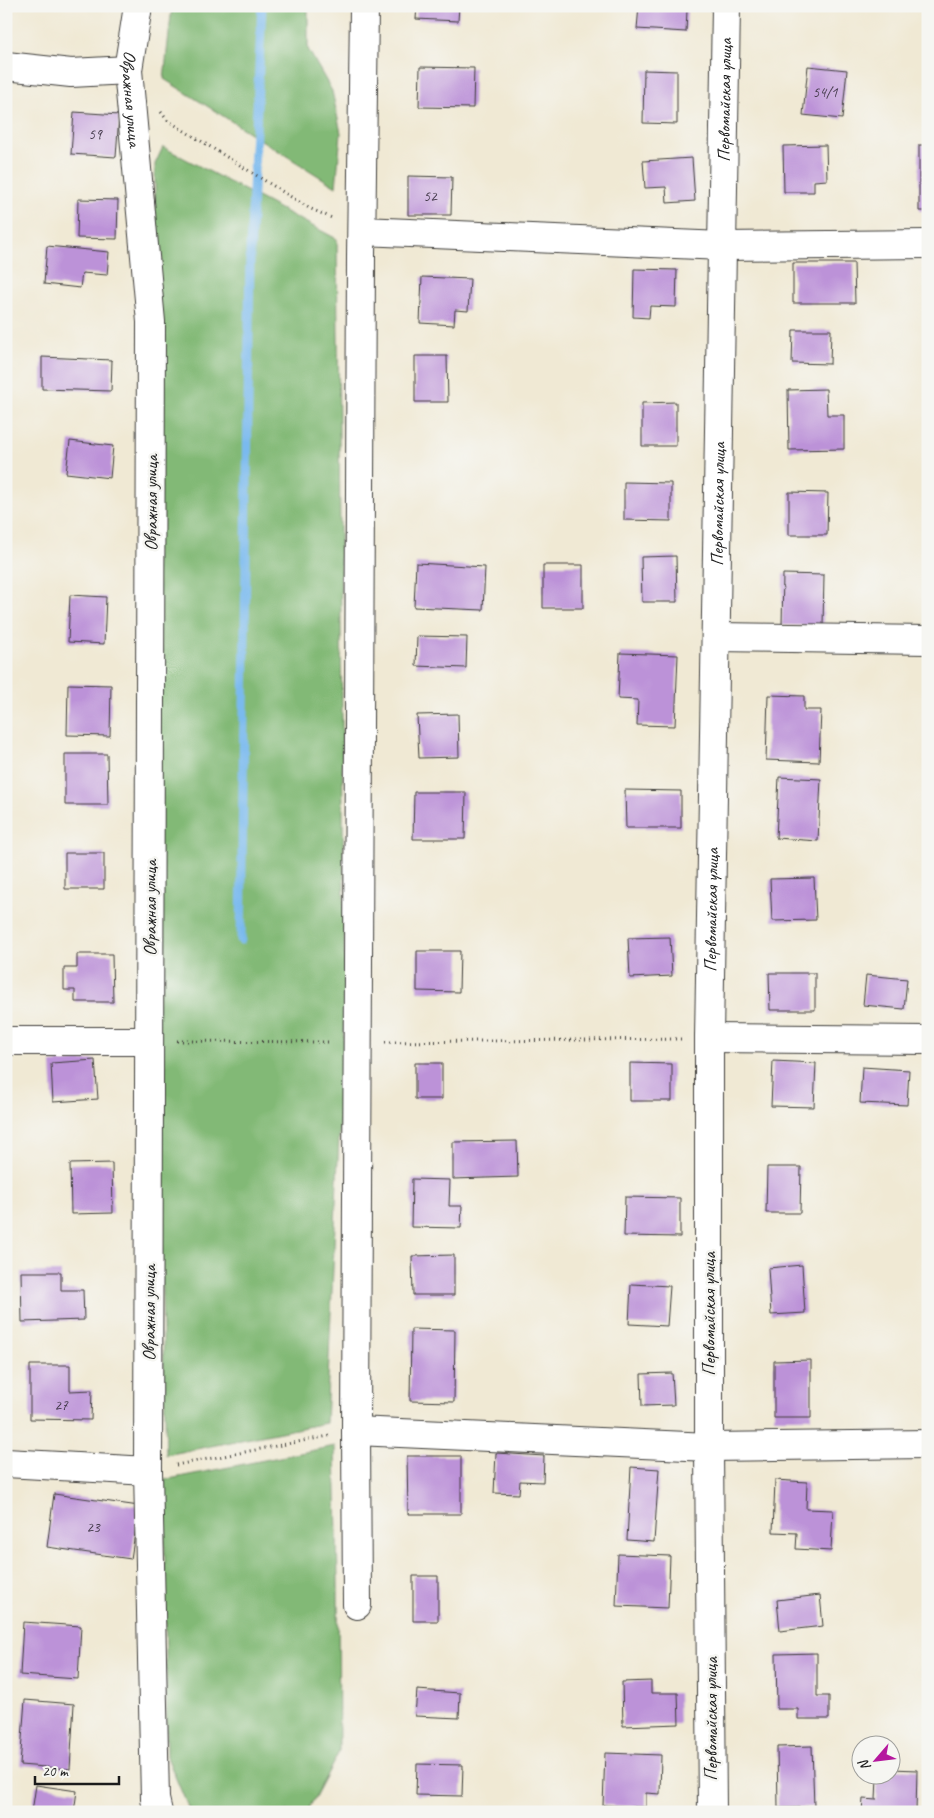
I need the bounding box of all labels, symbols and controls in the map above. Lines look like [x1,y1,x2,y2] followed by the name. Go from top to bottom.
[712,36,736,162] street label: Первомайская улица
[117,50,146,150] street label: Овражная улица
[812,83,839,102] house number: 54/1
[88,125,103,144] house number: 59
[423,187,438,206] house number: 52
[706,440,730,566] street label: Первомайская улица
[140,453,162,551] street label: Овражная улица
[699,846,723,972] street label: Первомайская улица
[139,858,161,956] street label: Овражная улица
[698,1251,720,1376] street label: Первомайская улица
[138,1263,160,1361] street label: Овражная улица
[54,1396,69,1415] house number: 27
[86,1518,101,1537] house number: 23
[700,1656,722,1781] street label: Первомайская улица
[852,1736,902,1786] north arrow
[35,1753,119,1785] scale bar
[854,1756,875,1774] text: N
[42,1762,69,1781] text: 20 m

